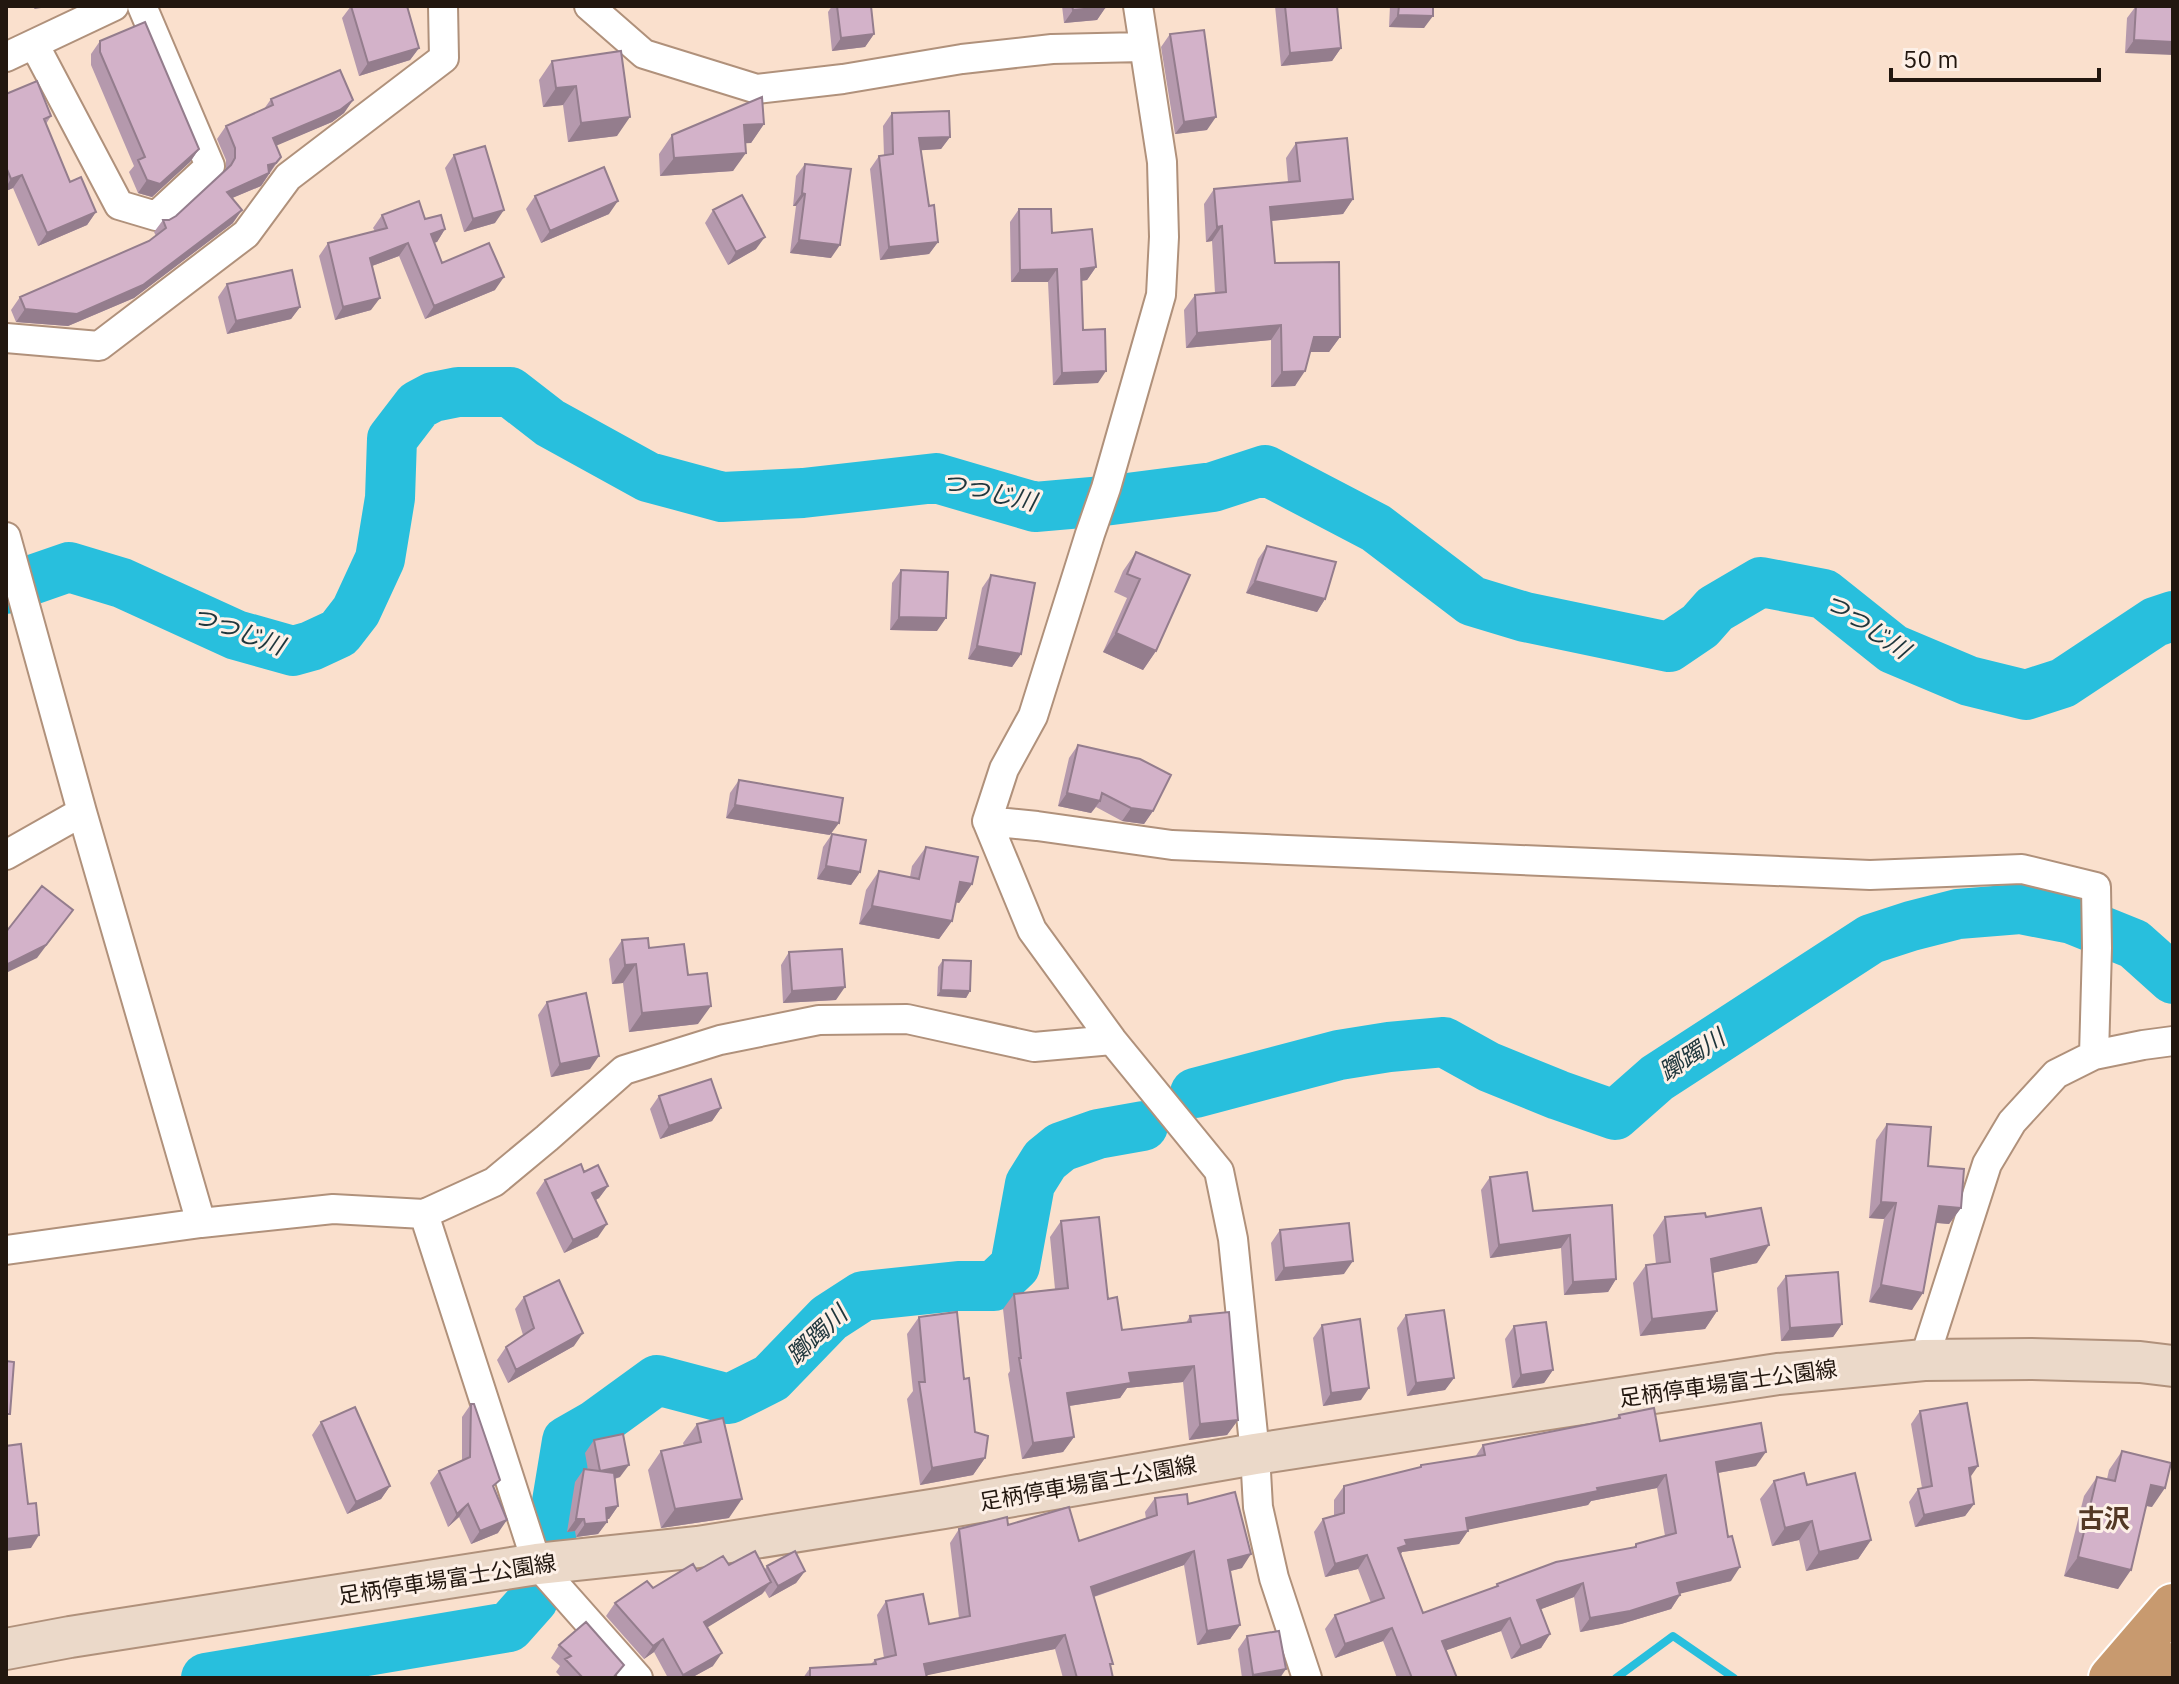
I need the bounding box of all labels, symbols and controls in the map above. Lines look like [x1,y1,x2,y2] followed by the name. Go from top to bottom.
[1891,32,2099,82] scale bar
[1903,43,1958,75] text: 50 m
[939,465,1043,518] water label: つつじ川
[1819,585,1919,667] water label: つつじ川
[188,599,292,663] water label: つつじ川
[1653,1020,1733,1087] water label: 躑躅川
[779,1296,856,1371] water label: 躑躅川
[1617,1353,1839,1412] street label: 足柄停車場富士公園線
[977,1449,1199,1516] street label: 足柄停車場富士公園線
[2078,1501,2130,1535] district label: 古沢
[336,1547,558,1610] street label: 足柄停車場富士公園線

